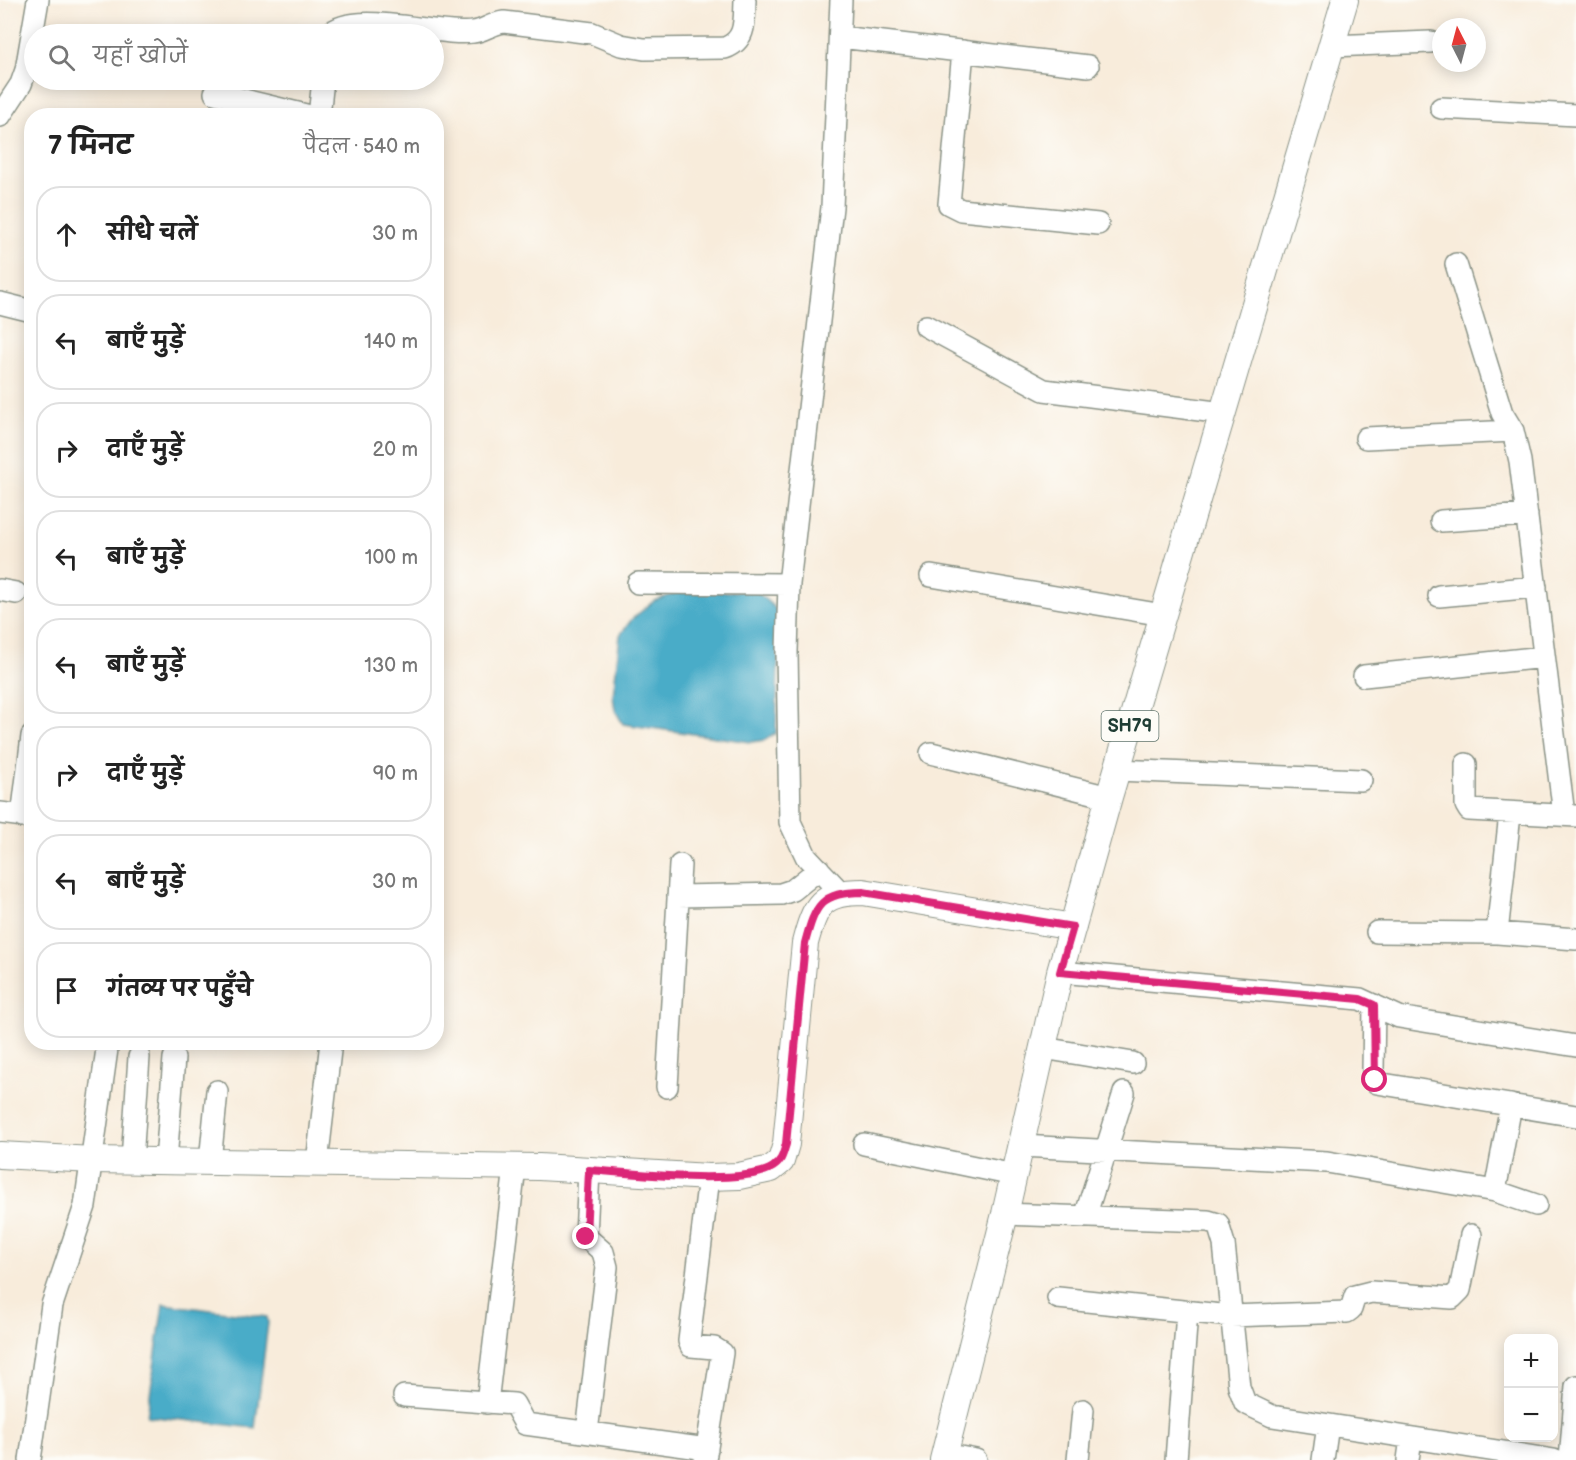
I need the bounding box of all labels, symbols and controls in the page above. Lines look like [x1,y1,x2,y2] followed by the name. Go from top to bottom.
[1432,18,1486,72] north arrow
[24,24,444,90] search box
[45,41,78,74] icon: search
[93,43,188,70] text: यहाँ खोजें
[48,131,132,162] text: 7 मिनट
[303,135,420,159] text: पैदल · 540 m
[50,218,83,251] icon: ahead
[107,220,197,247] text: सीधे चलें
[372,222,418,246] text: 30 m
[50,326,83,359] icon: left
[107,328,185,355] text: बाएँ मुड़ें
[364,330,418,354] text: 140 m
[50,434,83,467] icon: right
[107,436,184,463] text: दाएँ मुड़ें
[373,438,418,462] text: 20 m
[50,542,83,575] icon: left
[107,544,185,571] text: बाएँ मुड़ें
[365,546,418,570] text: 100 m
[50,650,83,683] icon: left
[107,652,185,679] text: बाएँ मुड़ें
[364,654,418,678] text: 130 m
[1102,711,1158,741] road number: SH79
[50,758,83,791] icon: right
[107,760,184,787] text: दाएँ मुड़ें
[373,762,418,786] text: 90 m
[50,866,83,899] icon: left
[107,868,185,895] text: बाएँ मुड़ें
[372,870,418,894] text: 30 m
[50,974,83,1007] icon: arrive
[107,976,253,1003] text: गंतव्य पर पहुँचे
[1361,1066,1387,1092] route start
[572,1223,598,1249] route end
[1504,1334,1558,1442] map controls
[1504,1334,1558,1388] button: +
[1504,1388,1558,1442] button: −

